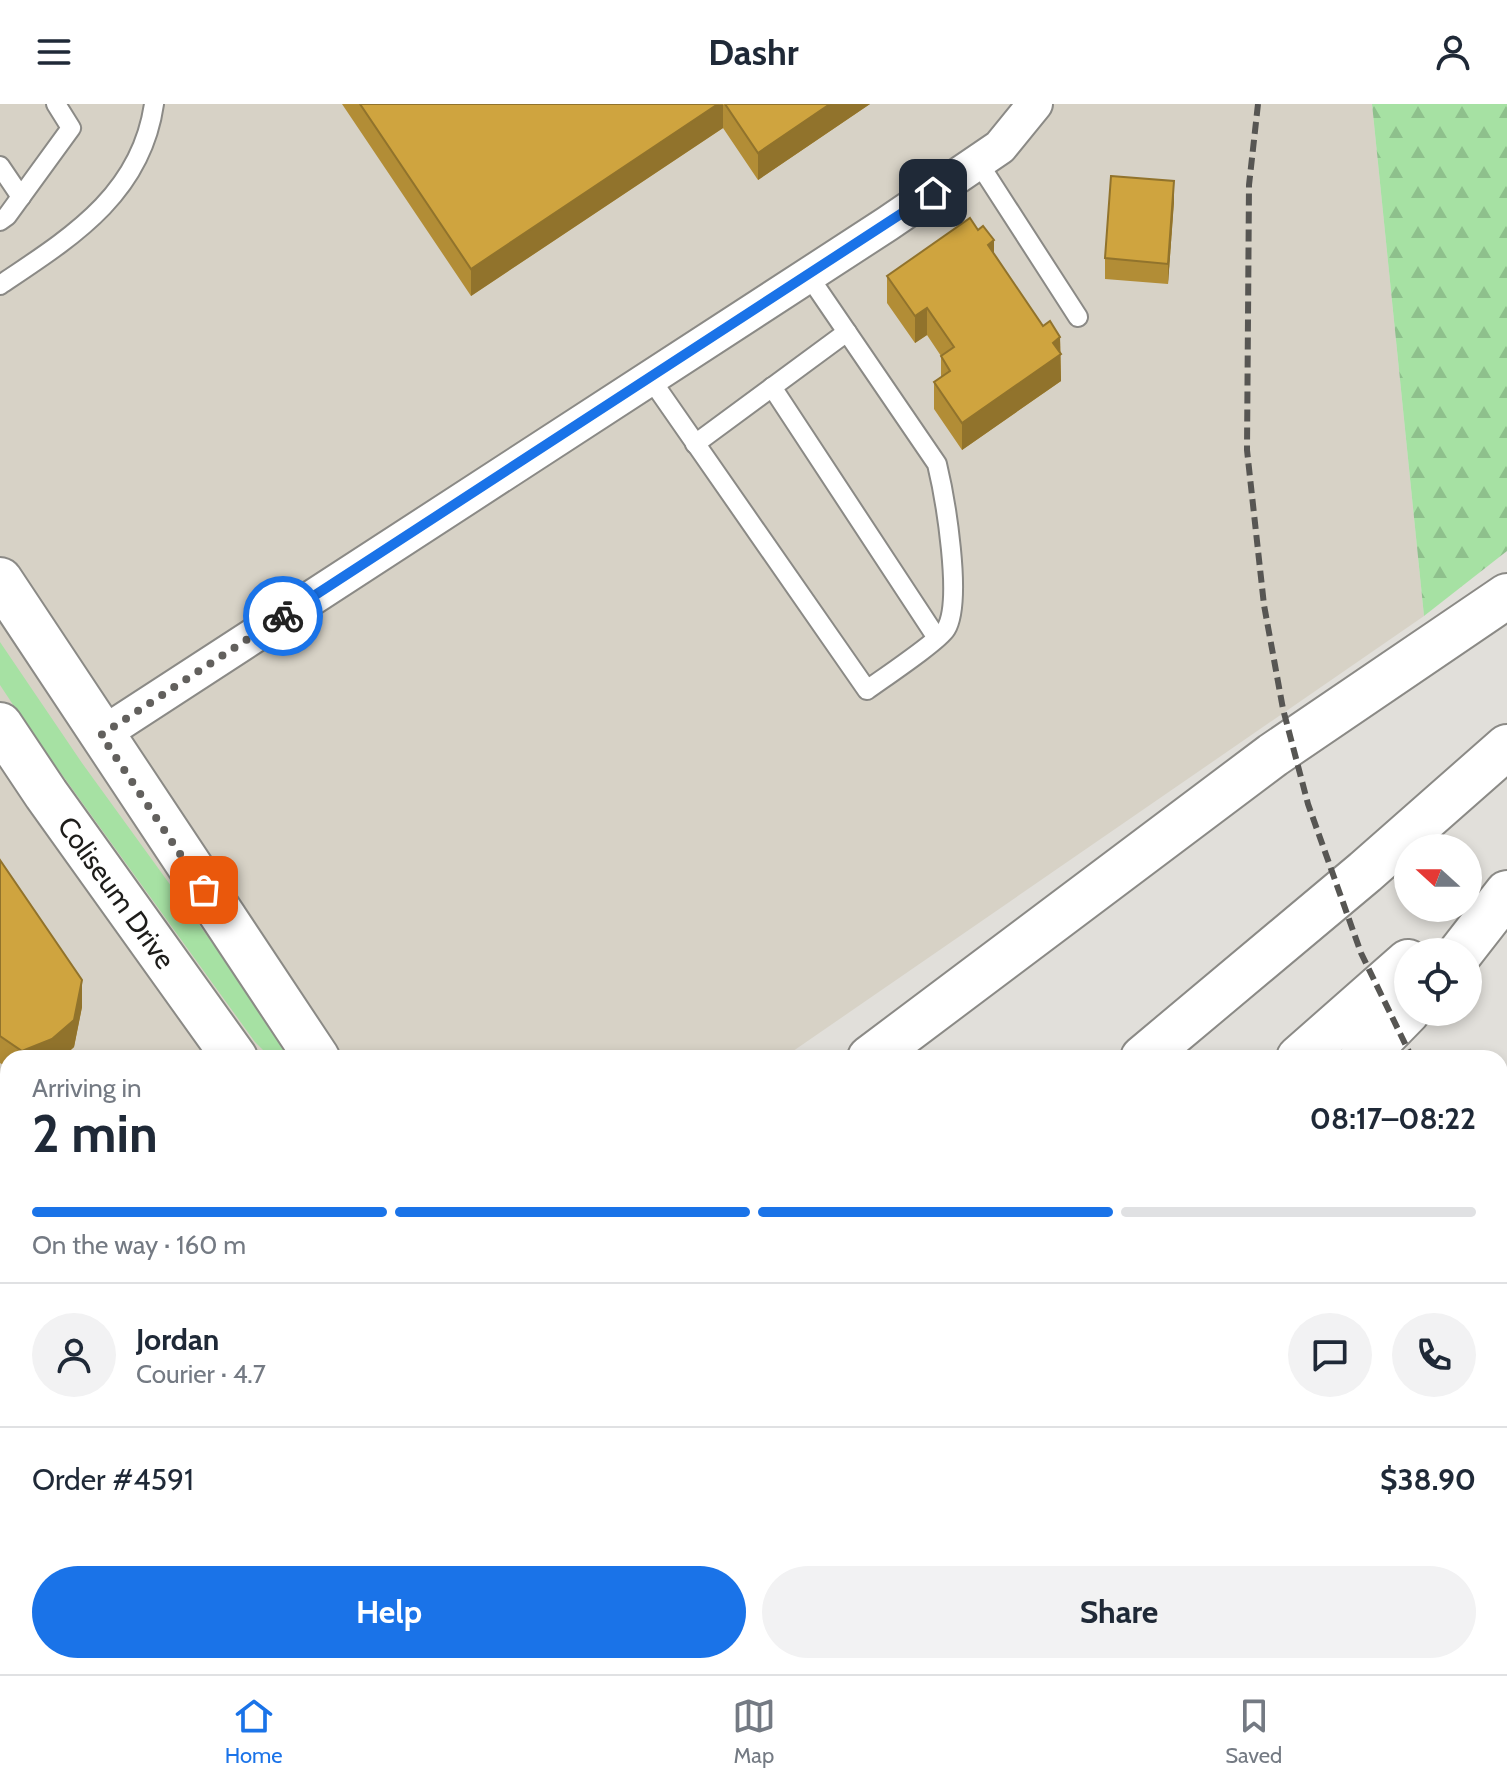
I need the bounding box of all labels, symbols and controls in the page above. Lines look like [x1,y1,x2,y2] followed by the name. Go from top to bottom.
[32,30,76,74] icon: menu
[708,30,799,74] text: Dashr
[1431,30,1475,74] icon: person
[899,159,967,227] pin
[911,171,955,215] icon: home
[243,576,323,656] courier
[261,594,305,638] icon: bike
[51,810,182,975] street label: Coliseum Drive
[1394,834,1482,922] north arrow
[1394,834,1482,1026] map controls
[170,856,238,924] pin
[182,868,226,912] icon: bag
[1394,938,1482,1026] button: locate
[32,1072,142,1104] text: Arriving in
[1310,1100,1476,1137] text: 08:17–08:22
[32,1102,158,1165] text: 2 min
[32,1229,246,1261] text: On the way · 160 m
[32,1313,116,1397] button: person
[1288,1313,1372,1397] button: chat
[1392,1313,1476,1397] button: phone
[136,1321,219,1358] text: Jordan
[136,1358,266,1390] text: Courier · 4.7
[32,1461,194,1498] text: Order #4591
[1380,1461,1476,1498] text: $38.90
[32,1566,746,1658] button: Help
[762,1566,1476,1658] button: Share
[225,1694,283,1769] tab: Home
[732,1694,776,1769] tab: Map
[1225,1694,1282,1769] tab: Saved

